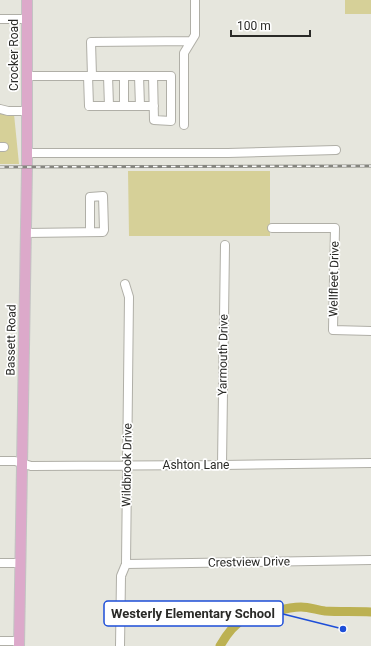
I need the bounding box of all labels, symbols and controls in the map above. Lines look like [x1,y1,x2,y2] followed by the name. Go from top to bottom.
[231,12,310,38] scale bar
[7,19,21,91] street label: Crocker Road
[237,19,271,33] text: 100 m
[326,241,342,317] street label: Wellfleet Drive
[3,304,19,376] street label: Bassett Road
[215,314,231,396] street label: Yarmouth Drive
[119,423,135,507] street label: Wildbrook Drive
[163,458,229,472] street label: Ashton Lane
[208,554,290,570] street label: Crestview Drive
[104,601,283,626] callout: Westerly Elementary School
[111,606,275,621] text: Westerly Elementary School

